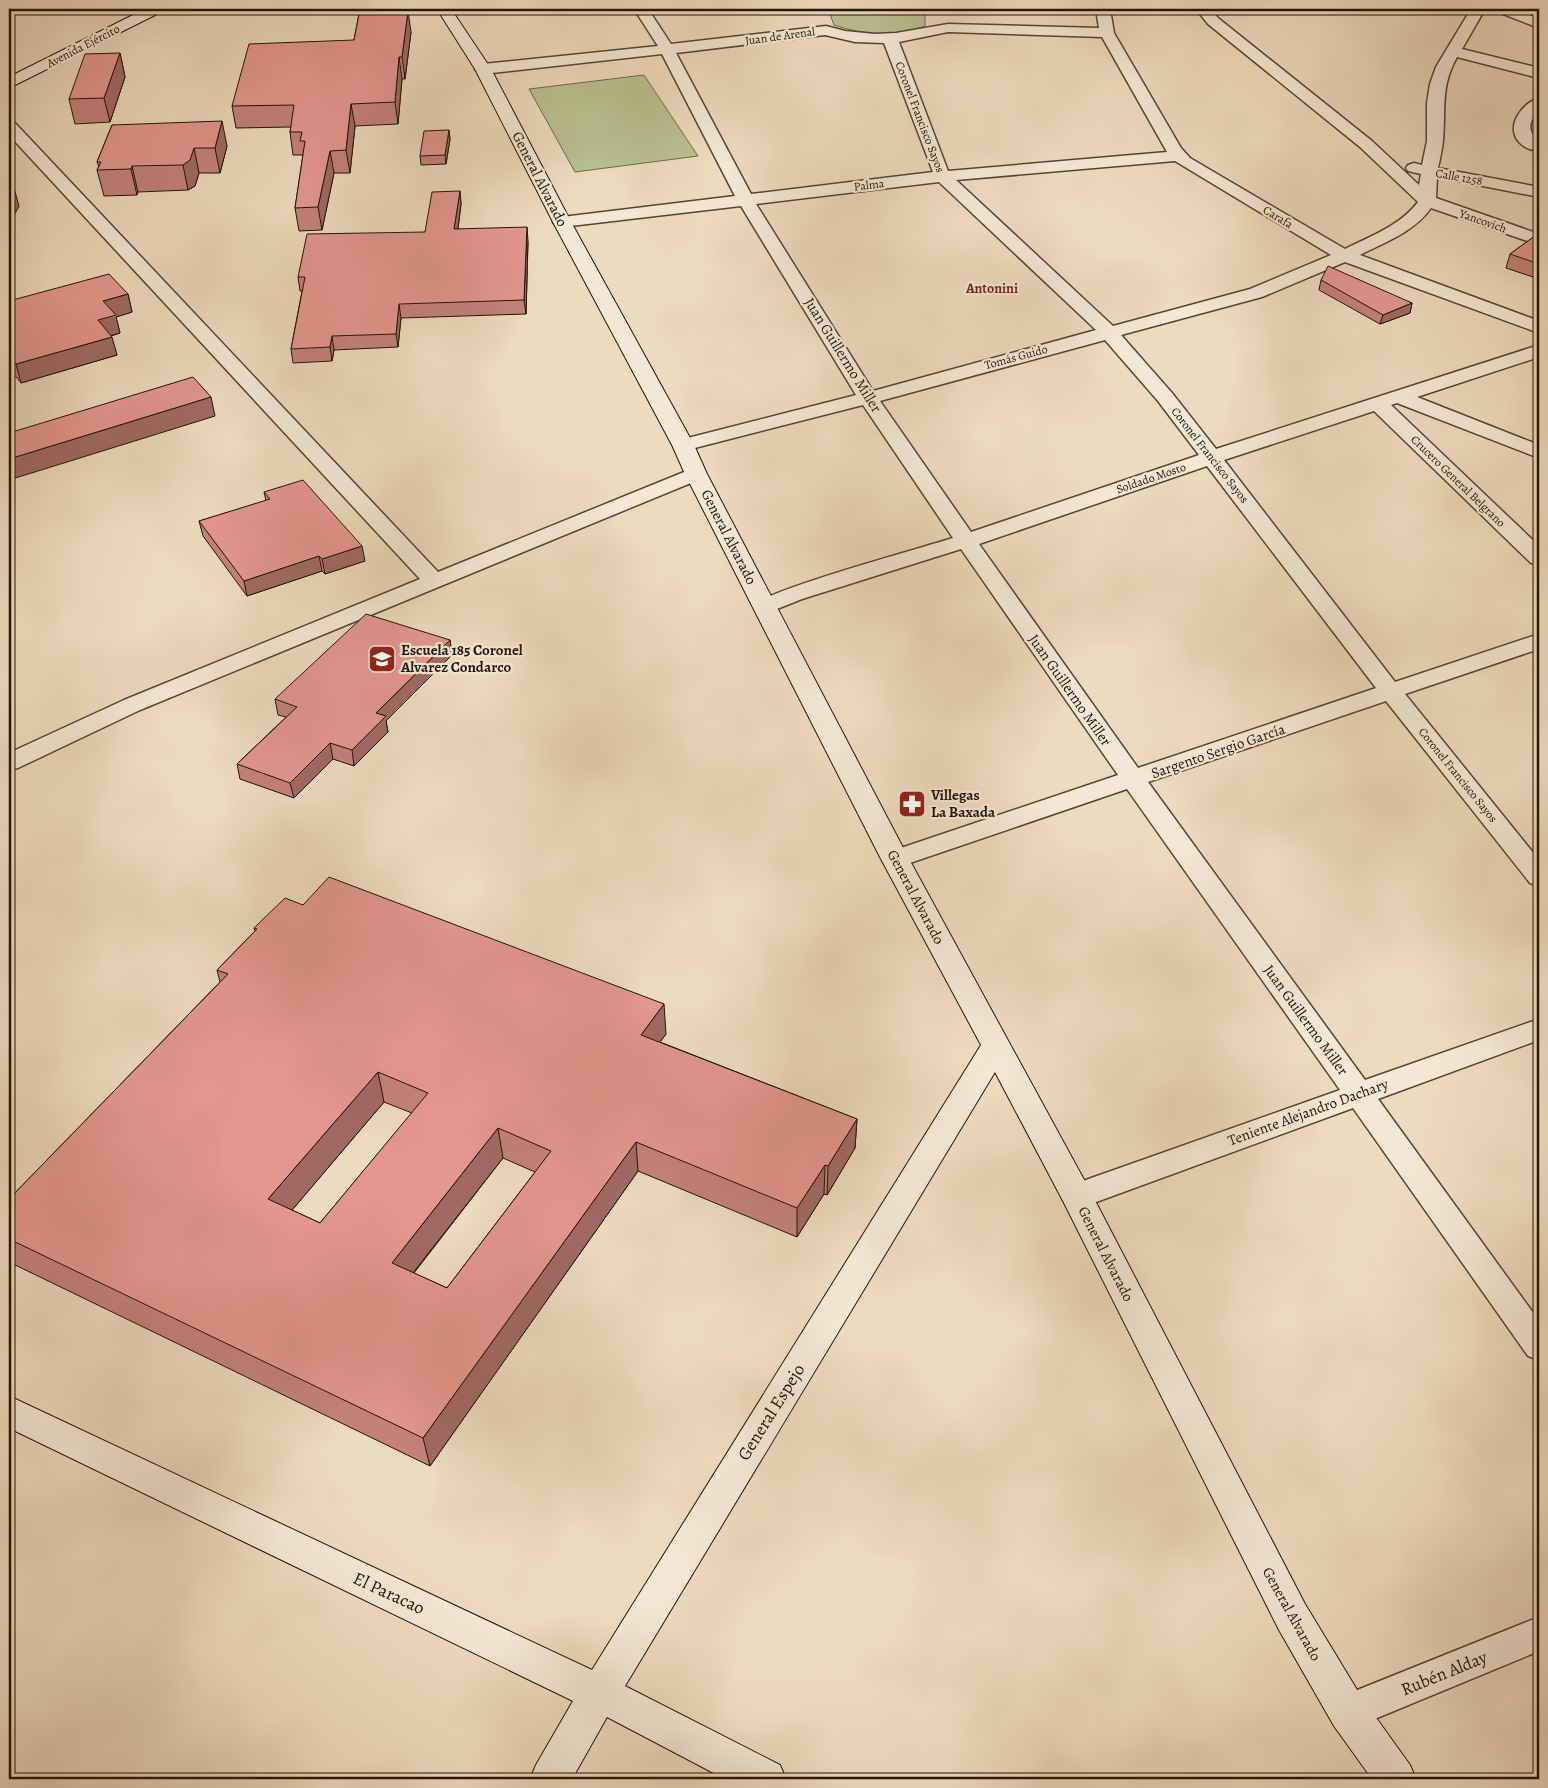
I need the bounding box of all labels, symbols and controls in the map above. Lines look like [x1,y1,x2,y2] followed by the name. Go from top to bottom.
[43,21,122,72] street label: Avenida Ejército
[744,23,816,49] street label: Juan de Arenal
[891,59,949,175] street label: Coronel Francisco Sayos
[507,128,573,230] street label: General Alvarado
[1434,165,1484,189] street label: Calle 1258
[853,175,886,195] street label: Palma
[1260,202,1296,232] street label: Carafa
[1456,205,1509,237] street label: Yancovich
[965,279,1018,298] district label: Antonini
[800,294,887,417] street label: Juan Guillermo Miller
[983,341,1049,373] street label: Tomás Guido
[1168,404,1253,506] street label: Coronel Francisco Sayos
[1407,432,1509,531] street label: Crucero General Belgrano
[1114,459,1188,497] street label: Soldado Mosto
[696,486,762,588] street label: General Alvarado
[1024,630,1116,750] street label: Juan Guillermo Miller
[400,640,523,677] place label: Escuela 185 Coronel Alvarez Condarco
[367,644,397,674] school or university icon: Escuela 185 Coronel Alvarez Condarco
[1148,719,1288,783] street label: Sargento Sergio García
[1415,724,1501,826] street label: Coronel Francisco Sayos
[930,785,996,822] place label: Villegas La Baxada
[897,789,927,819] pharmacy icon: Villegas La Baxada
[883,846,949,948] street label: General Alvarado
[1259,961,1353,1080] street label: Juan Guillermo Miller
[1225,1074,1391,1150] street label: Teniente Alejandro Dachary
[1073,1203,1139,1305] street label: General Alvarado
[732,1359,810,1465] street label: General Espejo
[1258,1564,1326,1664] street label: General Alvarado
[349,1566,429,1620] street label: El Paracao
[1397,1644,1492,1701] street label: Rubén Alday

